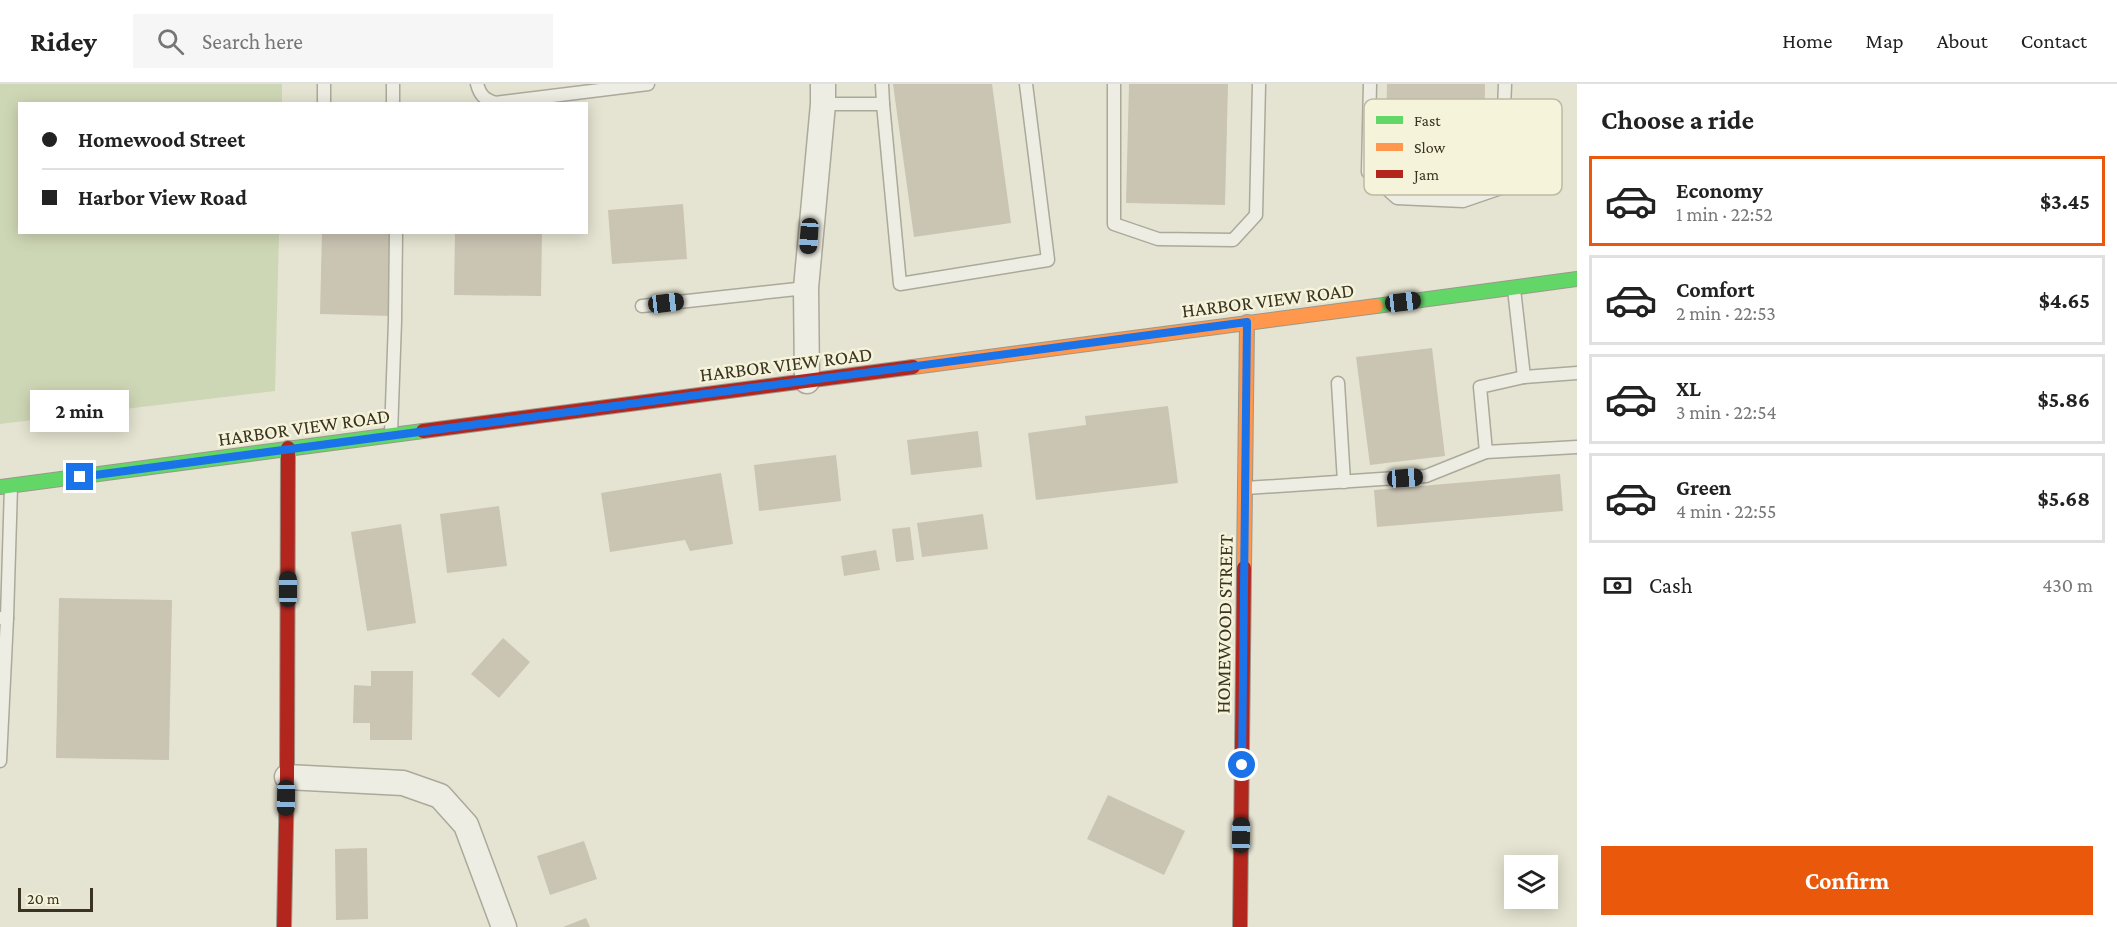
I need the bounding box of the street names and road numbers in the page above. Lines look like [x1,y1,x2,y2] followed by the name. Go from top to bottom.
[1180,278,1356,322] street label: HARBOR VIEW ROAD
[698,342,874,386] street label: HARBOR VIEW ROAD
[216,404,392,450] street label: HARBOR VIEW ROAD
[1211,534,1237,714] street label: HOMEWOOD STREET

